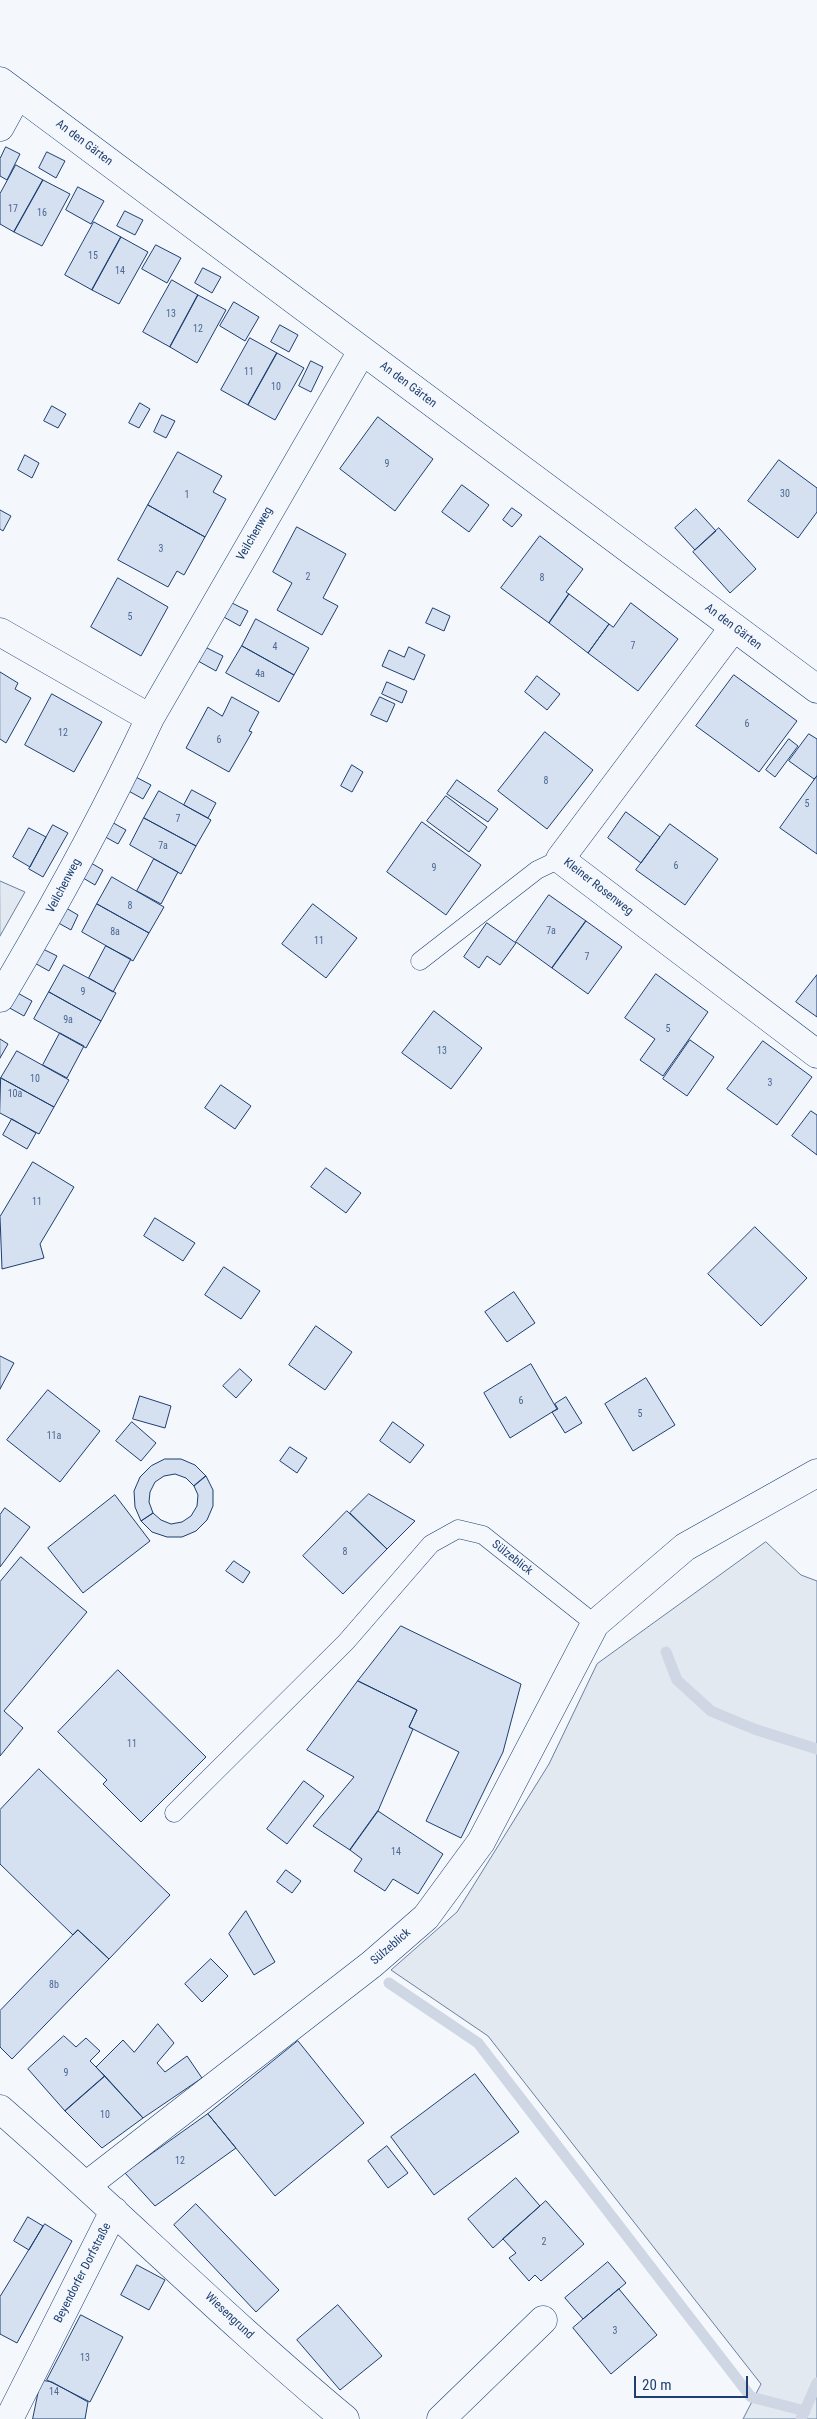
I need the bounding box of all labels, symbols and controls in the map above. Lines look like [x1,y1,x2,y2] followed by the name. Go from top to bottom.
[53,117,115,169] street label: An den Gärten
[8,203,18,215] house number: 17
[37,207,47,219] house number: 16
[88,250,98,262] house number: 15
[115,265,125,277] house number: 14
[166,308,176,320] house number: 13
[193,323,203,335] house number: 12
[377,359,439,411] street label: An den Gärten
[244,366,254,378] house number: 11
[271,381,281,393] house number: 10
[385,458,389,470] house number: 9
[780,488,790,500] house number: 30
[185,489,189,501] house number: 1
[234,505,276,563] street label: Veilchenweg
[159,543,163,555] house number: 3
[306,571,310,583] house number: 2
[540,572,544,584] house number: 8
[702,601,764,653] street label: An den Gärten
[128,611,132,623] house number: 5
[631,640,635,652] house number: 7
[273,641,277,653] house number: 4
[255,668,265,680] house number: 4a
[745,718,749,730] house number: 6
[58,727,68,739] house number: 12
[217,734,221,746] house number: 6
[544,775,548,787] house number: 8
[805,798,809,810] house number: 5
[176,813,180,825] house number: 7
[158,840,168,852] house number: 7a
[560,855,636,919] street label: Kleiner Rosenweg
[44,856,84,916] street label: Veilchenweg
[674,860,678,872] house number: 6
[432,862,436,874] house number: 9
[128,900,132,912] house number: 8
[546,925,556,937] house number: 7a
[110,926,120,938] house number: 8a
[314,935,324,947] house number: 11
[585,951,589,963] house number: 7
[81,986,85,998] house number: 9
[63,1014,73,1026] house number: 9a
[666,1023,670,1035] house number: 5
[437,1045,447,1057] house number: 13
[30,1073,40,1085] house number: 10
[768,1077,772,1089] house number: 3
[8,1088,22,1100] house number: 10a
[32,1196,42,1208] house number: 11
[519,1395,523,1407] house number: 6
[638,1408,642,1420] house number: 5
[47,1430,61,1442] house number: 11a
[489,1538,535,1578] street label: Sülzeblick
[343,1546,347,1558] house number: 8
[127,1738,137,1750] house number: 11
[391,1846,401,1858] house number: 14
[368,1926,414,1968] street label: Sülzeblick
[49,1979,59,1991] house number: 8b
[64,2067,68,2079] house number: 9
[100,2109,110,2121] house number: 10
[175,2155,185,2167] house number: 12
[52,2221,114,2325] street label: Beyendorfer Dorfstraße
[542,2236,546,2248] house number: 2
[202,2290,256,2342] street label: Wiesengrund
[613,2325,617,2337] house number: 3
[80,2352,90,2364] house number: 13
[637,2366,751,2398] scale bar
[642,2376,672,2394] text: 20 m
[49,2386,59,2398] house number: 14

